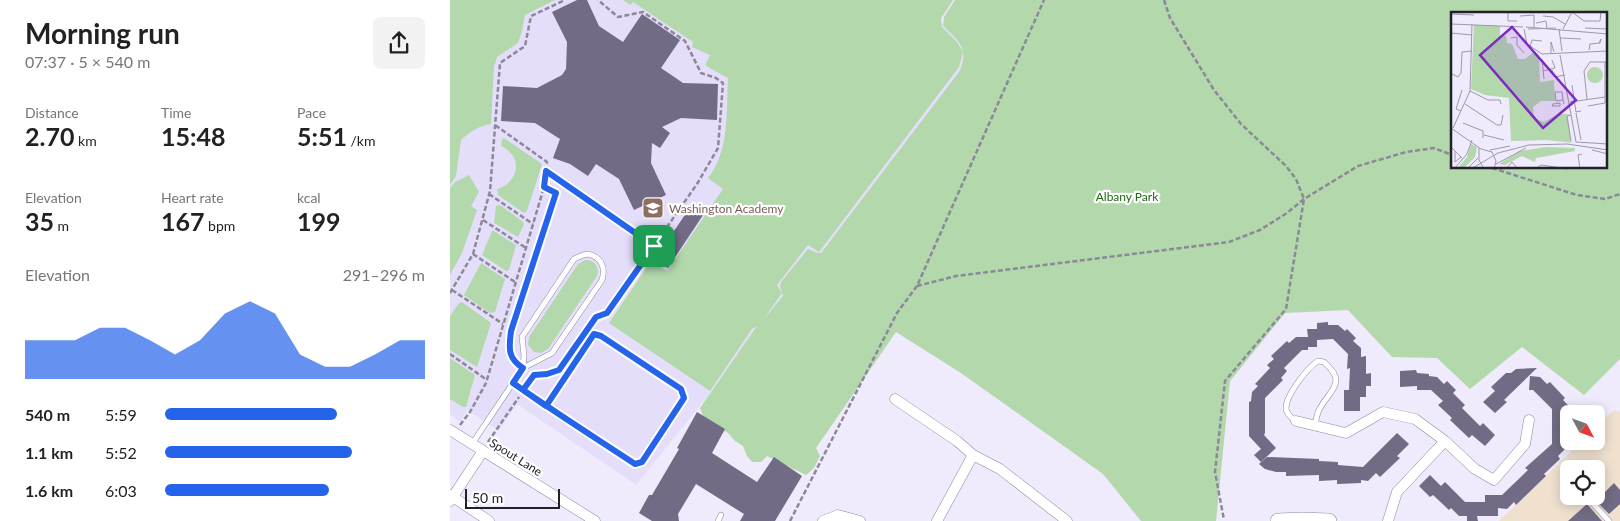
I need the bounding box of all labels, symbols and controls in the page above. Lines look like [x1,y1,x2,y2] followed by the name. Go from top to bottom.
[1451,12,1608,169] inset map
[25,16,180,50] text: Morning run
[373,17,425,69] button: share
[25,52,150,71] text: 07:37 · 5 × 540 m
[25,104,79,121] text: Distance
[161,104,192,121] text: Time
[297,104,326,121] text: Pace
[25,121,74,151] text: 2.70
[161,121,225,151] text: 15:48
[297,121,347,151] text: 5:51
[74,132,97,149] text: km
[347,132,376,149] text: /km
[25,189,82,206] text: Elevation
[161,189,224,206] text: Heart rate
[297,189,321,206] text: kcal
[1096,189,1159,204] park label: Albany Park
[641,196,665,220] school or university icon: Washington Academy
[669,201,784,216] place label: Washington Academy
[25,206,54,236] text: 35
[161,206,205,236] text: 167
[297,206,341,236] text: 199
[54,217,69,234] text: m
[205,217,235,234] text: bpm
[633,225,675,267] pin
[640,232,668,260] icon: arrive
[25,265,90,284] text: Elevation
[343,265,425,284] text: 291–296 m
[25,405,70,424] text: 540 m
[105,405,137,424] text: 5:59
[1560,405,1605,450] north arrow
[1560,405,1605,505] map controls
[487,435,545,479] street label: Spout Lane
[25,443,73,462] text: 1.1 km
[105,443,137,462] text: 5:52
[1560,460,1605,505] button: locate
[25,481,73,500] text: 1.6 km
[105,481,137,500] text: 6:03
[465,486,560,509] scale bar
[472,489,503,506] text: 50 m

